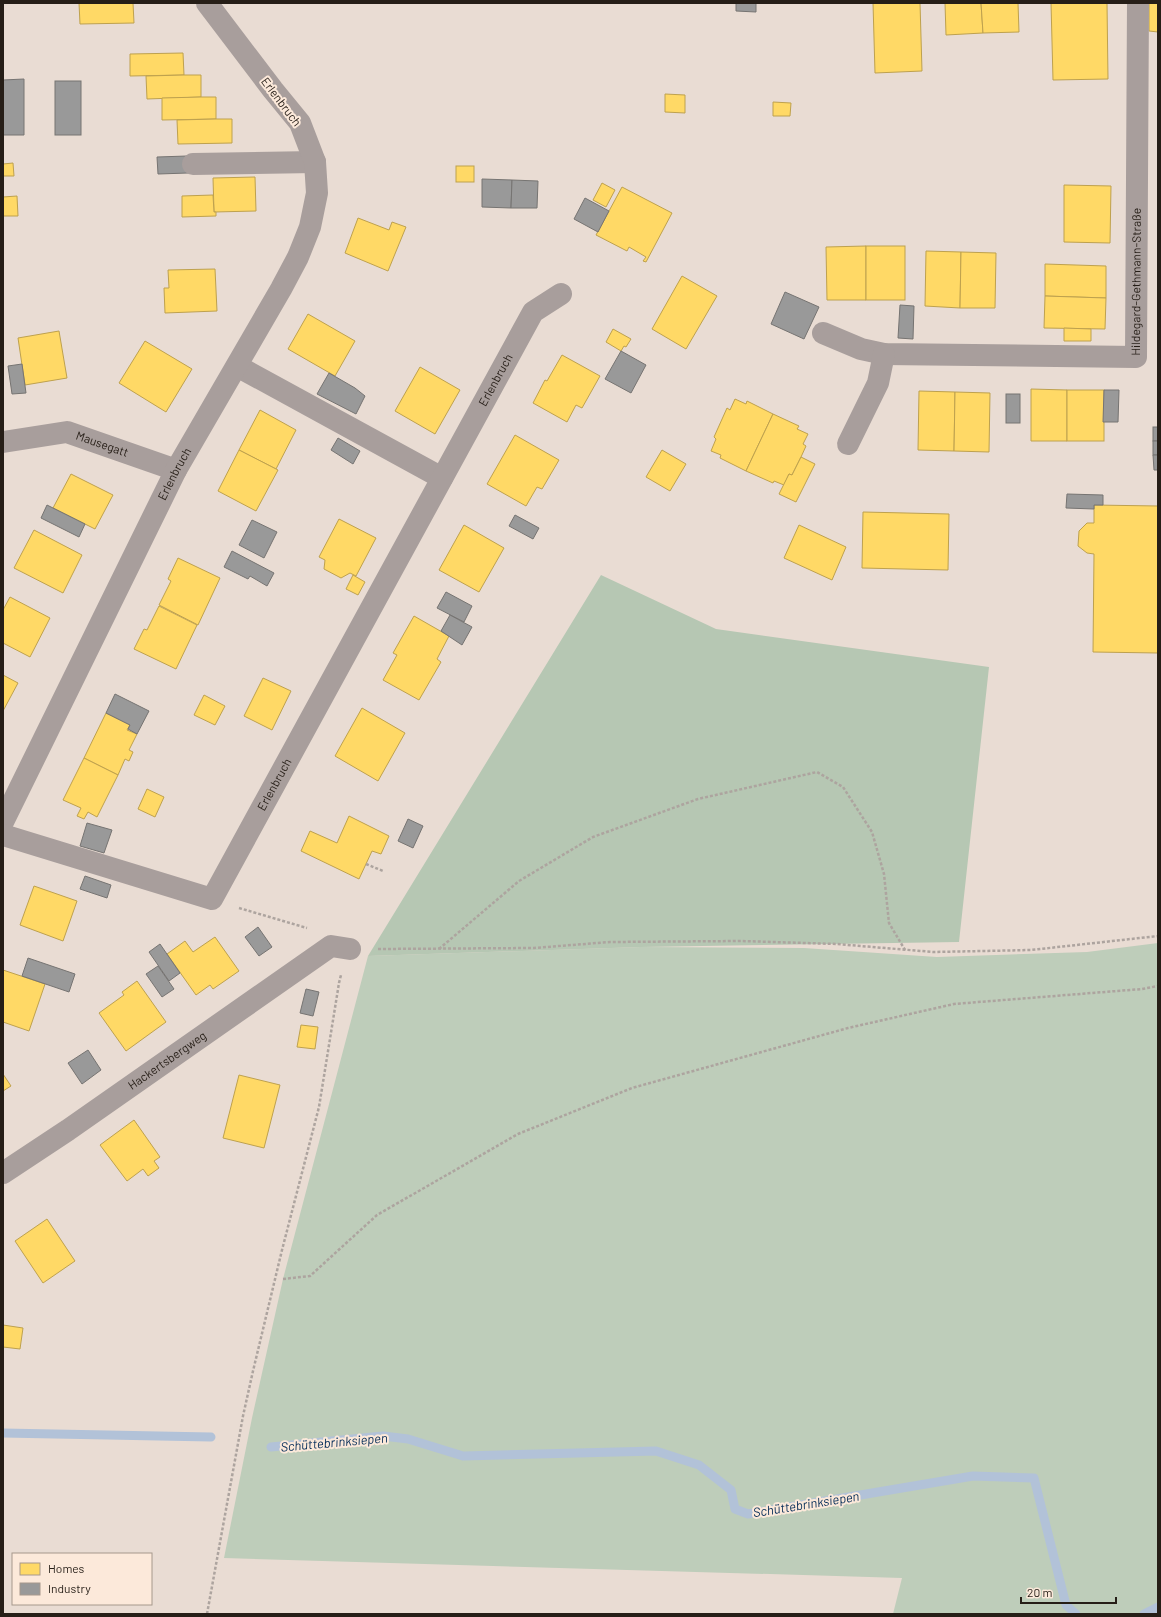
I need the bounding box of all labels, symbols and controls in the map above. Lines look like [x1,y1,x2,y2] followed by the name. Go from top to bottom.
[259,74,305,128] street label: Erlenbruch
[1128,208,1143,356] street label: Hildegard-Gethmann-Straße
[475,351,515,408] street label: Erlenbruch
[74,428,131,459] street label: Mausegatt
[154,445,193,502] street label: Erlenbruch
[254,756,294,813] street label: Erlenbruch
[125,1028,208,1092] street label: Hackertsbergweg
[280,1429,388,1455] water label: Schüttebrinksiepen
[752,1488,860,1520] water label: Schüttebrinksiepen
[12,1553,152,1605] legend
[48,1561,85,1575] text: Homes
[1021,1579,1116,1605] scale bar
[48,1581,91,1595] text: Industry
[1027,1585,1053,1599] text: 20 m

